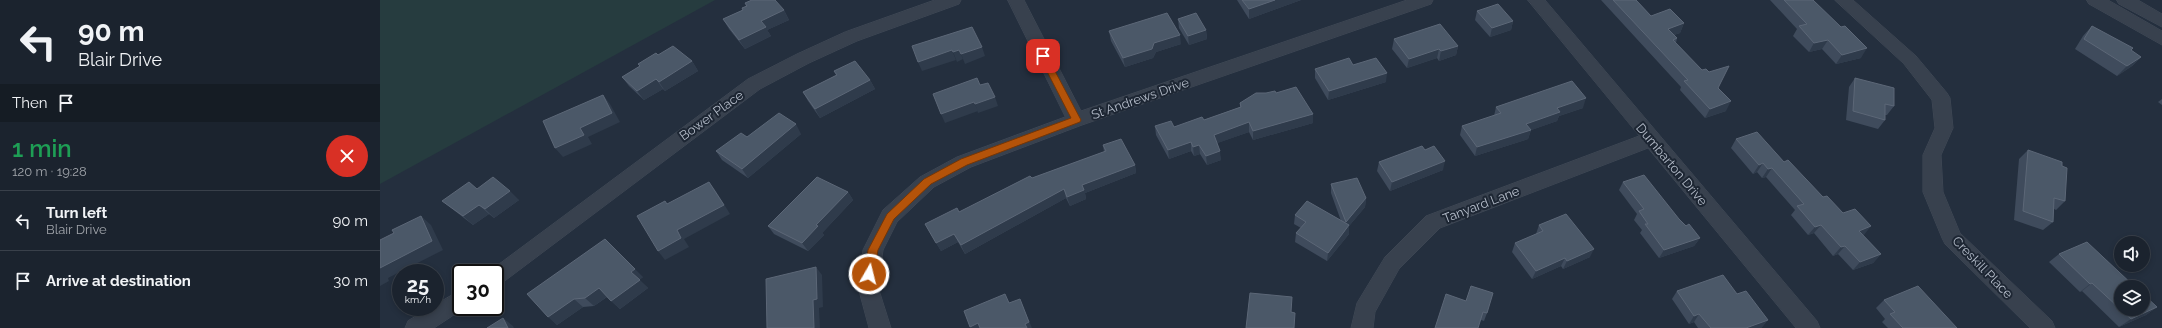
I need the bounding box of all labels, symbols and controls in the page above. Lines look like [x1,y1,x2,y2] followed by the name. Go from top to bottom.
[78,15,144,48] text: 90 m
[12,16,64,68] icon: left
[1026,39,1060,73] pin
[1032,45,1054,67] icon: arrive
[78,49,162,70] text: Blair Drive
[1089,75,1191,122] street label: St Andrews Drive
[677,87,746,144] street label: Bower Place
[55,92,77,114] icon: arrive
[12,94,47,112] text: Then
[1633,120,1711,209] street label: Dumbarton Drive
[12,134,72,163] text: 1 min
[326,135,368,177] button: close
[12,164,87,179] text: 120 m · 19:28
[1441,183,1522,226] street label: Tanyard Lane
[46,204,107,222] text: Turn left
[12,210,34,232] icon: left
[332,212,368,230] text: 90 m
[46,222,107,237] text: Blair Drive
[1949,233,2016,302] street label: Creskill Place
[2114,236,2150,316] map controls
[2114,236,2150,272] button: sound
[848,253,890,295] position arrow
[452,264,504,316] speed limit sign: 30
[12,270,34,292] icon: arrive
[46,272,191,290] text: Arrive at destination
[333,272,368,290] text: 30 m
[407,273,429,297] text: 25
[2114,280,2150,316] button: layers
[405,294,431,305] text: km/h

